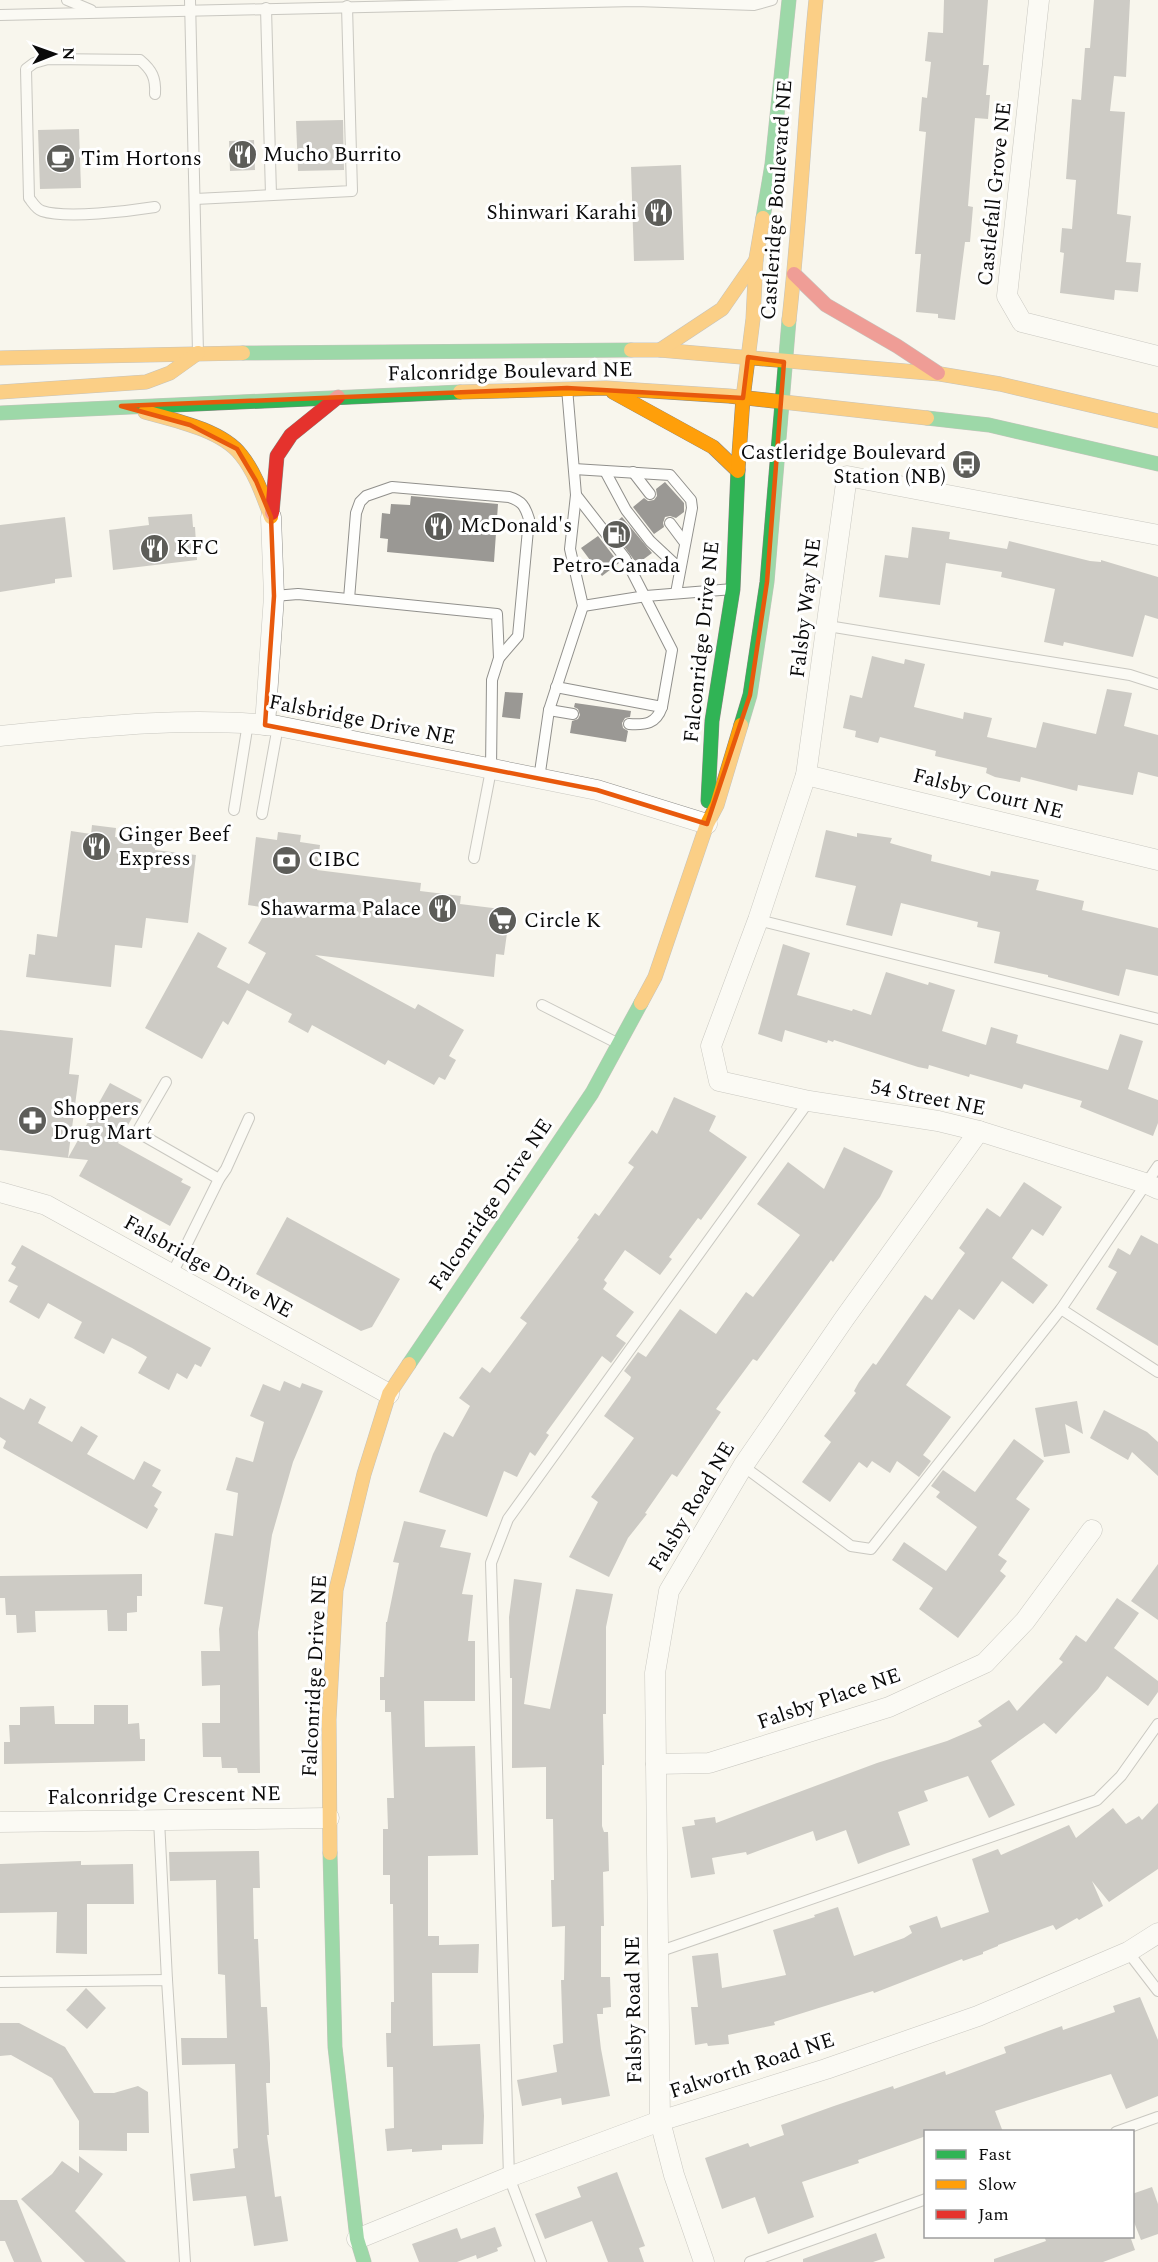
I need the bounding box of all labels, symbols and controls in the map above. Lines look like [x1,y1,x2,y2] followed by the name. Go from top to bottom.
[24,24,84,84] north arrow
[56,47,80,60] text: N
[753,79,801,321] street label: Castleridge Boulevard NE
[969,101,1021,287] street label: Castlefall Grove NE
[226,139,258,171] restaurant icon: Mucho Burrito
[263,139,401,171] place label: Mucho Burrito
[44,143,76,175] cafe icon: Tim Hortons
[81,143,202,175] place label: Tim Hortons
[487,197,637,229] place label: Shinwari Karahi
[642,197,674,229] restaurant icon: Shinwari Karahi
[387,354,633,390] street label: Falconridge Boulevard NE
[741,437,946,493] place label: Castleridge Boulevard Station (NB)
[951,449,983,481] bus stop icon: Castleridge Boulevard Station (NB)
[423,510,455,542] restaurant icon: McDonald's
[460,510,572,542] place label: McDonald's
[600,519,632,551] fuel station icon: Petro-Canada
[139,532,171,564] restaurant icon: KFC
[176,532,219,564] place label: KFC
[782,536,830,680] street label: Falsby Way NE
[675,540,729,744] street label: Falconridge Drive NE
[552,550,681,582] place label: Petro-Canada
[266,686,458,754] street label: Falsbridge Drive NE
[909,760,1067,828] street label: Falsby Court NE
[118,819,231,875] place label: Ginger Beef Express
[81,831,113,863] restaurant icon: Ginger Beef Express
[271,844,303,876] bank icon: CIBC
[308,844,361,876] place label: CIBC
[260,893,421,925] place label: Shawarma Palace
[426,893,458,925] restaurant icon: Shawarma Palace
[487,905,519,937] supermarket icon: Circle K
[524,905,601,937] place label: Circle K
[868,1071,988,1125] street label: 54 Street NE
[53,1093,152,1149] place label: Shoppers Drug Mart
[16,1105,48,1137] pharmacy icon: Shoppers Drug Mart
[421,1112,561,1298] street label: Falconridge Drive NE
[117,1207,299,1327] street label: Falsbridge Drive NE
[640,1435,744,1579] street label: Falsby Road NE
[294,1574,336,1778] street label: Falconridge Drive NE
[753,1659,905,1739] street label: Falsby Place NE
[47,1778,281,1814] street label: Falconridge Crescent NE
[617,1936,651,2084] street label: Falsby Road NE
[665,2024,839,2108] street label: Falworth Road NE
[924,2130,1134,2238] legend
[978,2141,1011,2168] text: Fast
[978,2171,1017,2198] text: Slow
[978,2201,1009,2228] text: Jam

